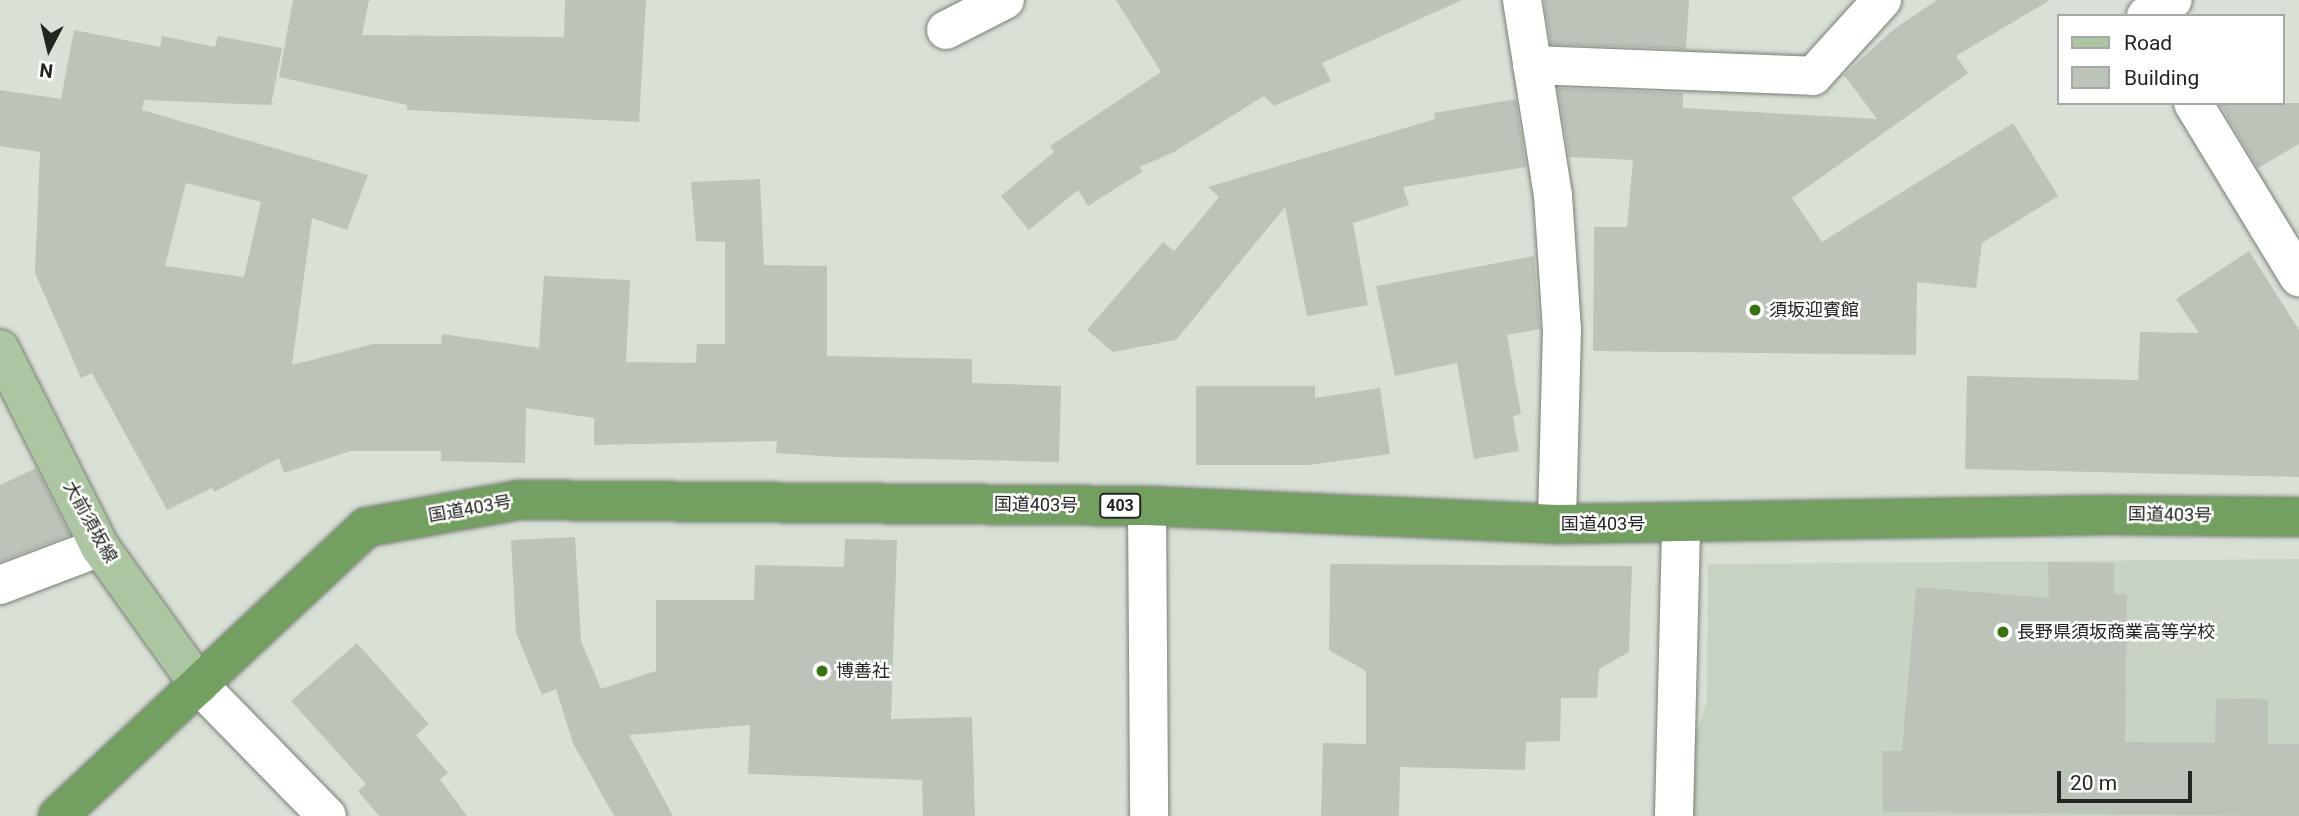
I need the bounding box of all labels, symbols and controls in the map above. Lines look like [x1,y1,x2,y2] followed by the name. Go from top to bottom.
[14,14,84,84] north arrow
[2058,14,2285,105] legend
[2124,31,2172,55] text: Road
[38,58,54,83] text: N
[2124,66,2199,90] text: Building
[1769,299,1859,321] place label: 須坂迎賓館
[1747,302,1763,318] marker: 須坂迎賓館
[59,477,121,567] street label: 大前須坂線
[427,491,513,527] street label: 国道403号
[994,493,1078,517] street label: 国道403号
[1099,494,1141,519] road number: 403
[2128,503,2212,527] street label: 国道403号
[1561,513,1645,535] street label: 国道403号
[2017,621,2215,643] place label: 長野県須坂商業高等学校
[1995,624,2011,640] marker: 長野県須坂商業高等学校
[836,660,890,682] place label: 博善社
[814,663,830,679] marker: 博善社
[2061,756,2196,800] scale bar
[2070,771,2117,795] text: 20 m

